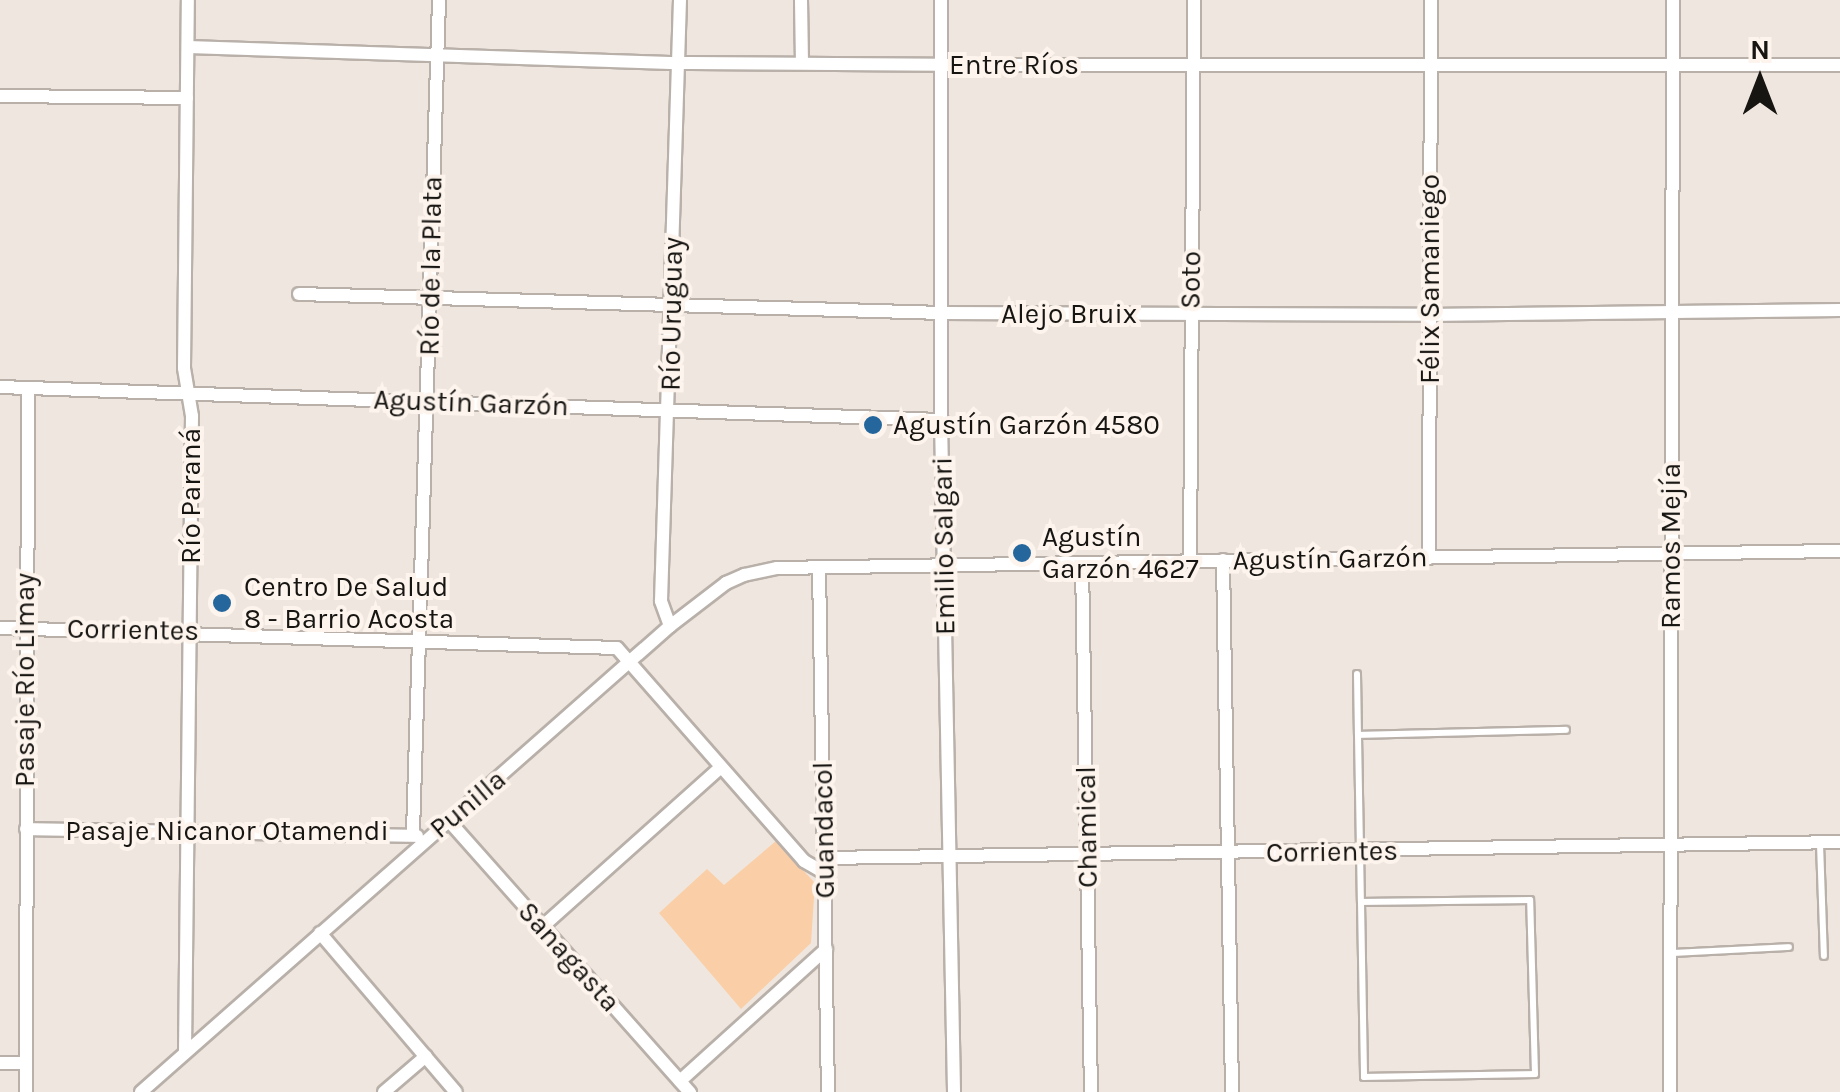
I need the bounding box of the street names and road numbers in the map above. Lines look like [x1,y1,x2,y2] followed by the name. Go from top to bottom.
[949,48,1079,82] street label: Entre Ríos
[1413,174,1447,384] street label: Félix Samaniego
[413,176,449,356] street label: Río de la Plata
[654,237,690,391] street label: Río Uruguay
[1174,251,1208,309] street label: Soto
[1001,297,1137,331] street label: Alejo Bruix
[373,383,569,423] street label: Agustín Garzón
[174,428,208,564] street label: Río Paraná
[926,457,962,635] street label: Emilio Salgari
[1654,463,1688,629] street label: Ramos Mejía
[1232,541,1428,577] street label: Agustín Garzón
[8,573,42,787] street label: Pasaje Río Limay
[67,612,199,648] street label: Corrientes
[806,761,842,899] street label: Guandacol
[423,763,513,845] street label: Punilla
[1069,766,1105,888] street label: Chamical
[65,814,389,848] street label: Pasaje Nicanor Otamendi
[1266,834,1398,870] street label: Corrientes
[511,895,627,1019] street label: Sanagasta

